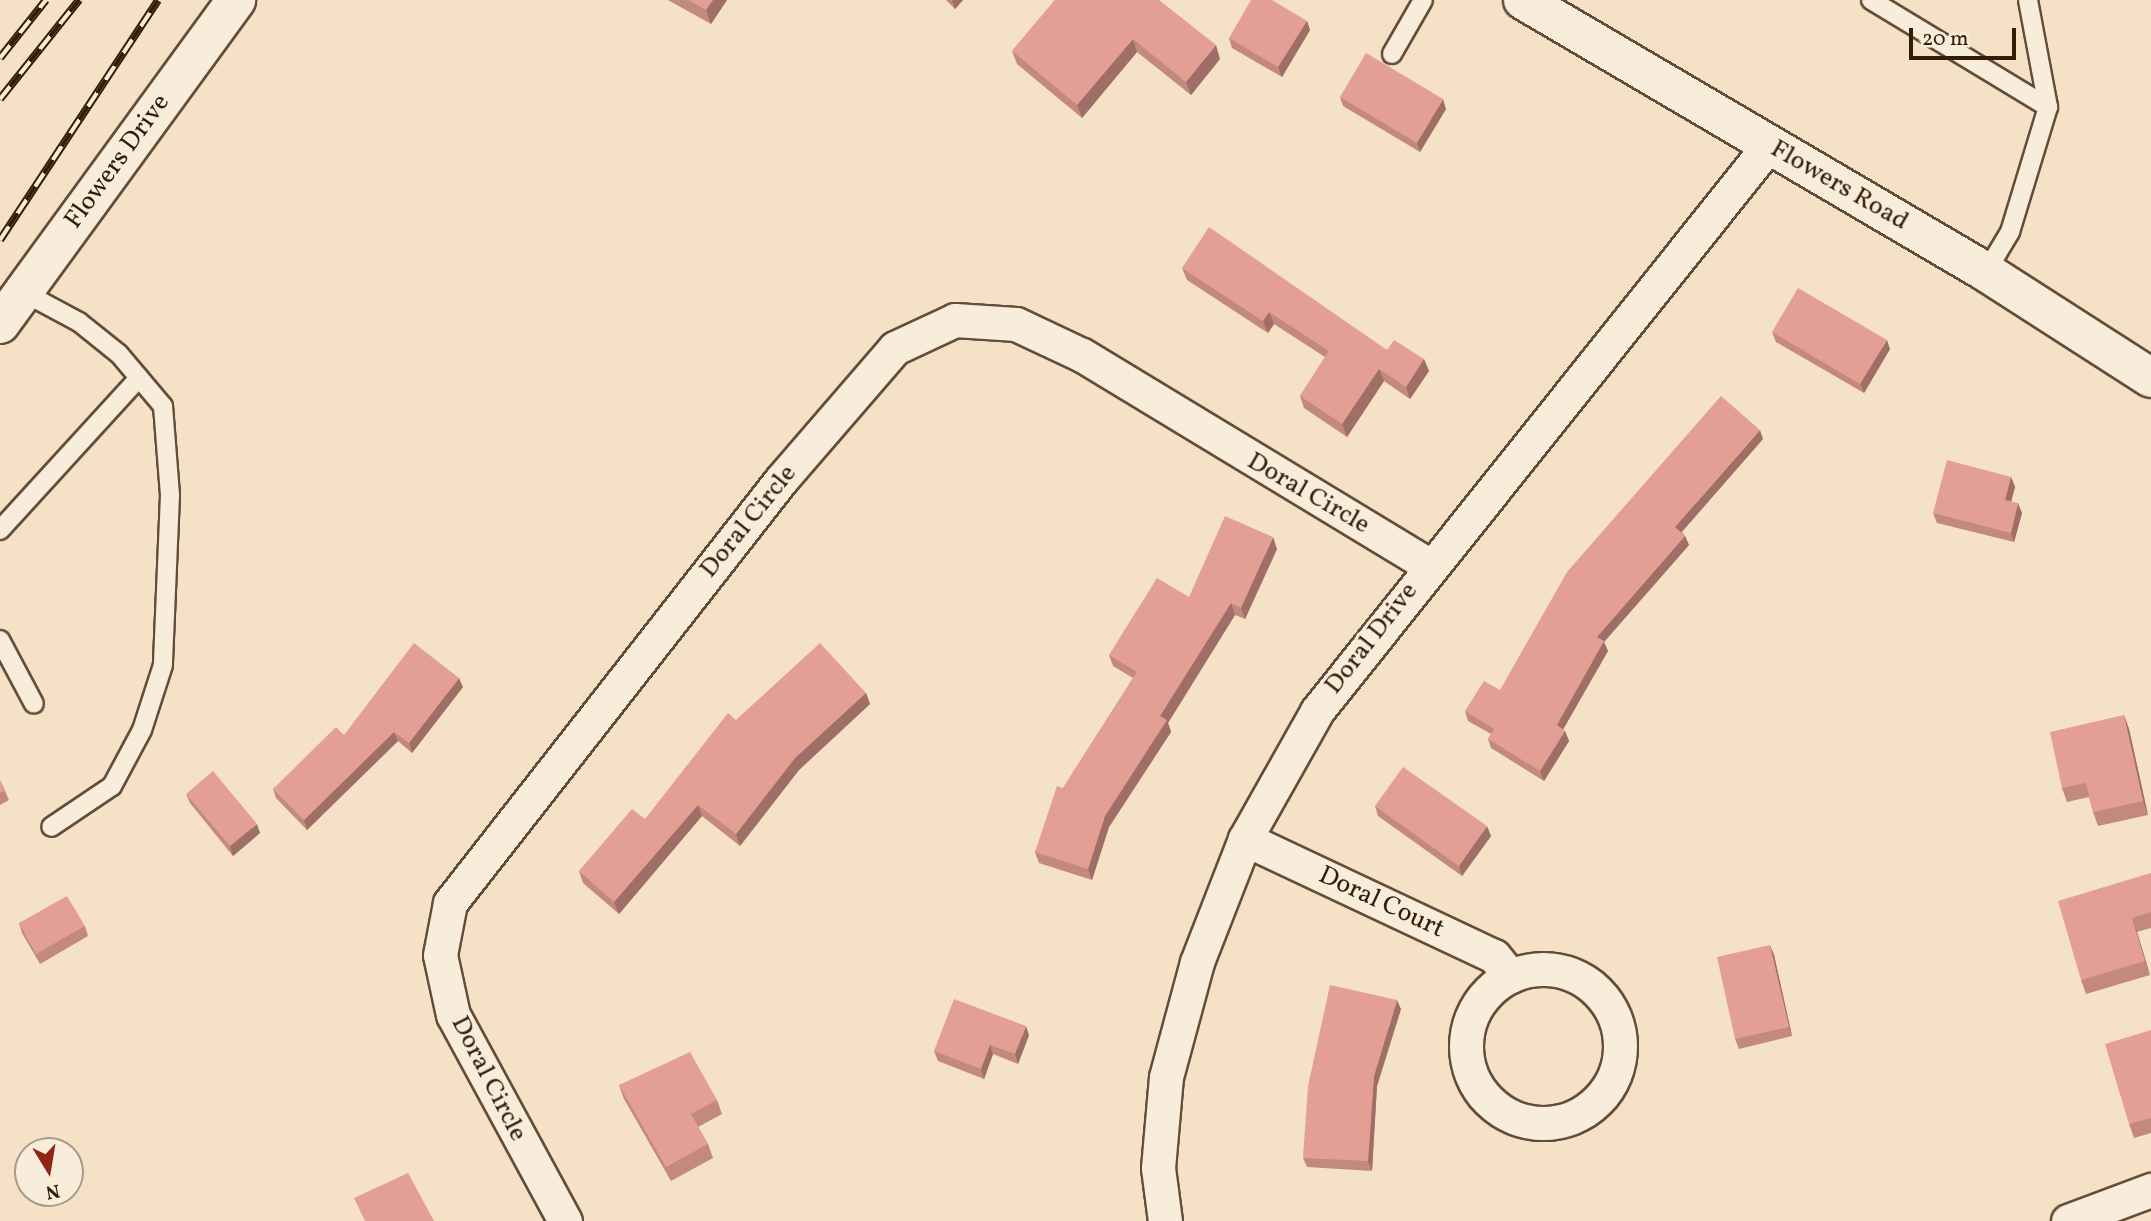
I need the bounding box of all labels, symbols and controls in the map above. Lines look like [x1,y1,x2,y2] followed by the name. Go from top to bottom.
[1913,14,2020,58] scale bar
[1922,25,1968,54] text: 20 m
[59,89,177,235] street label: Flowers Drive
[1764,134,1914,238] street label: Flowers Road
[1241,446,1375,542] street label: Doral Circle
[694,459,804,585] street label: Doral Circle
[1319,577,1425,701] street label: Doral Drive
[1313,860,1449,946] street label: Doral Court
[443,1011,533,1147] street label: Doral Circle
[14,1137,84,1207] north arrow
[43,1177,62,1205] text: N

